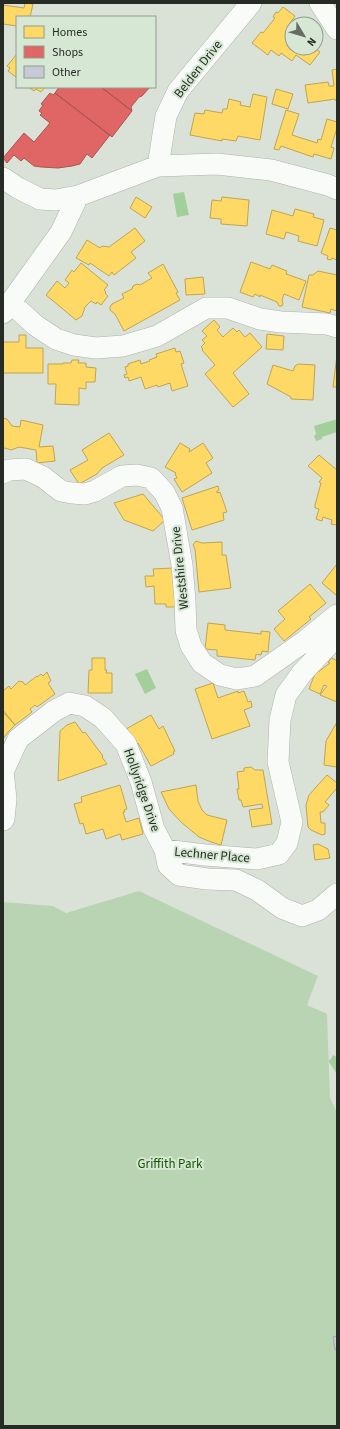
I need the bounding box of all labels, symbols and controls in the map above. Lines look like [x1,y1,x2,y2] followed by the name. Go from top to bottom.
[16,16,156,88] legend
[284,16,324,56] north arrow
[52,24,87,41] text: Homes
[303,34,320,49] text: N
[170,36,226,102] street label: Belden Drive
[52,44,83,61] text: Shops
[52,64,82,81] text: Other
[167,526,193,610] street label: Westshire Drive
[119,746,165,834] street label: Hollyridge Drive
[174,843,250,867] street label: Lechner Place
[138,1155,203,1173] park label: Griffith Park

